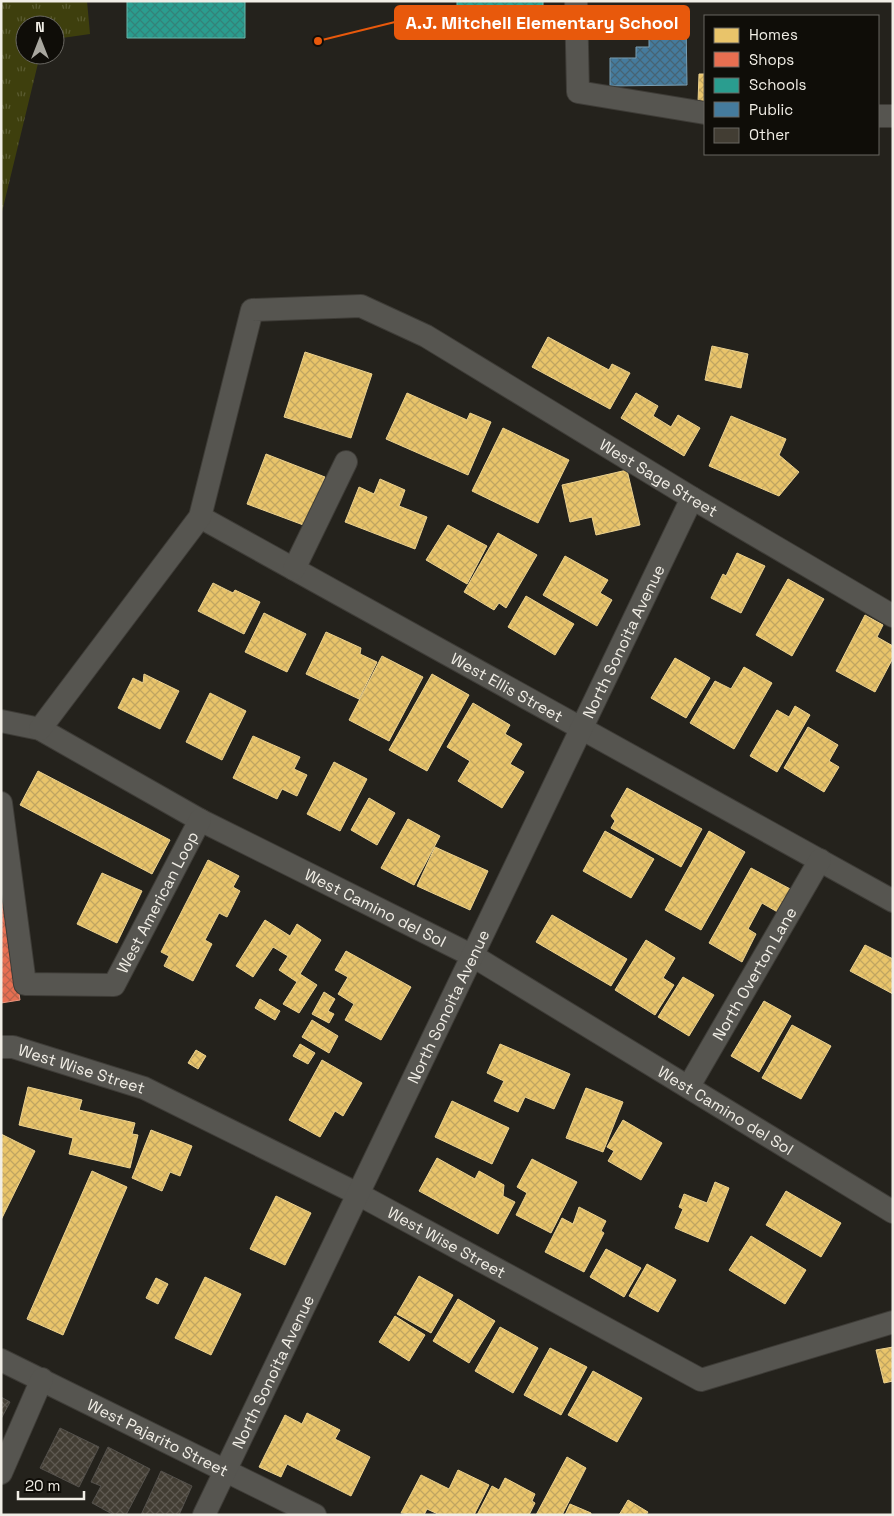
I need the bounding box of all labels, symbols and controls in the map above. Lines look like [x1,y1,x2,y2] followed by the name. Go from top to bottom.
[395,6,689,39] callout: A.J. Mitchell Elementary School
[405,11,679,34] text: A.J. Mitchell Elementary School
[15,15,65,65] north arrow
[704,15,879,155] legend
[35,18,45,36] text: N
[749,25,798,44] text: Homes
[749,50,794,69] text: Shops
[749,75,807,94] text: Schools
[749,100,793,119] text: Public
[749,125,790,144] text: Other
[595,434,721,522] street label: West Sage Street
[578,561,670,722] street label: North Sonoita Avenue
[447,648,567,727] street label: West Ellis Street
[112,828,203,977] street label: West American Loop
[301,864,450,952] street label: West Camino del Sol
[708,903,801,1044] street label: North Overton Lane
[403,926,494,1087] street label: North Sonoita Avenue
[16,1039,148,1099] street label: West Wise Street
[654,1061,797,1160] street label: West Camino del Sol
[384,1202,509,1283] street label: West Wise Street
[227,1292,319,1452] street label: North Sonoita Avenue
[84,1394,232,1482] street label: West Pajarito Street
[18,1468,84,1500] scale bar
[25,1476,60,1495] text: 20 m

